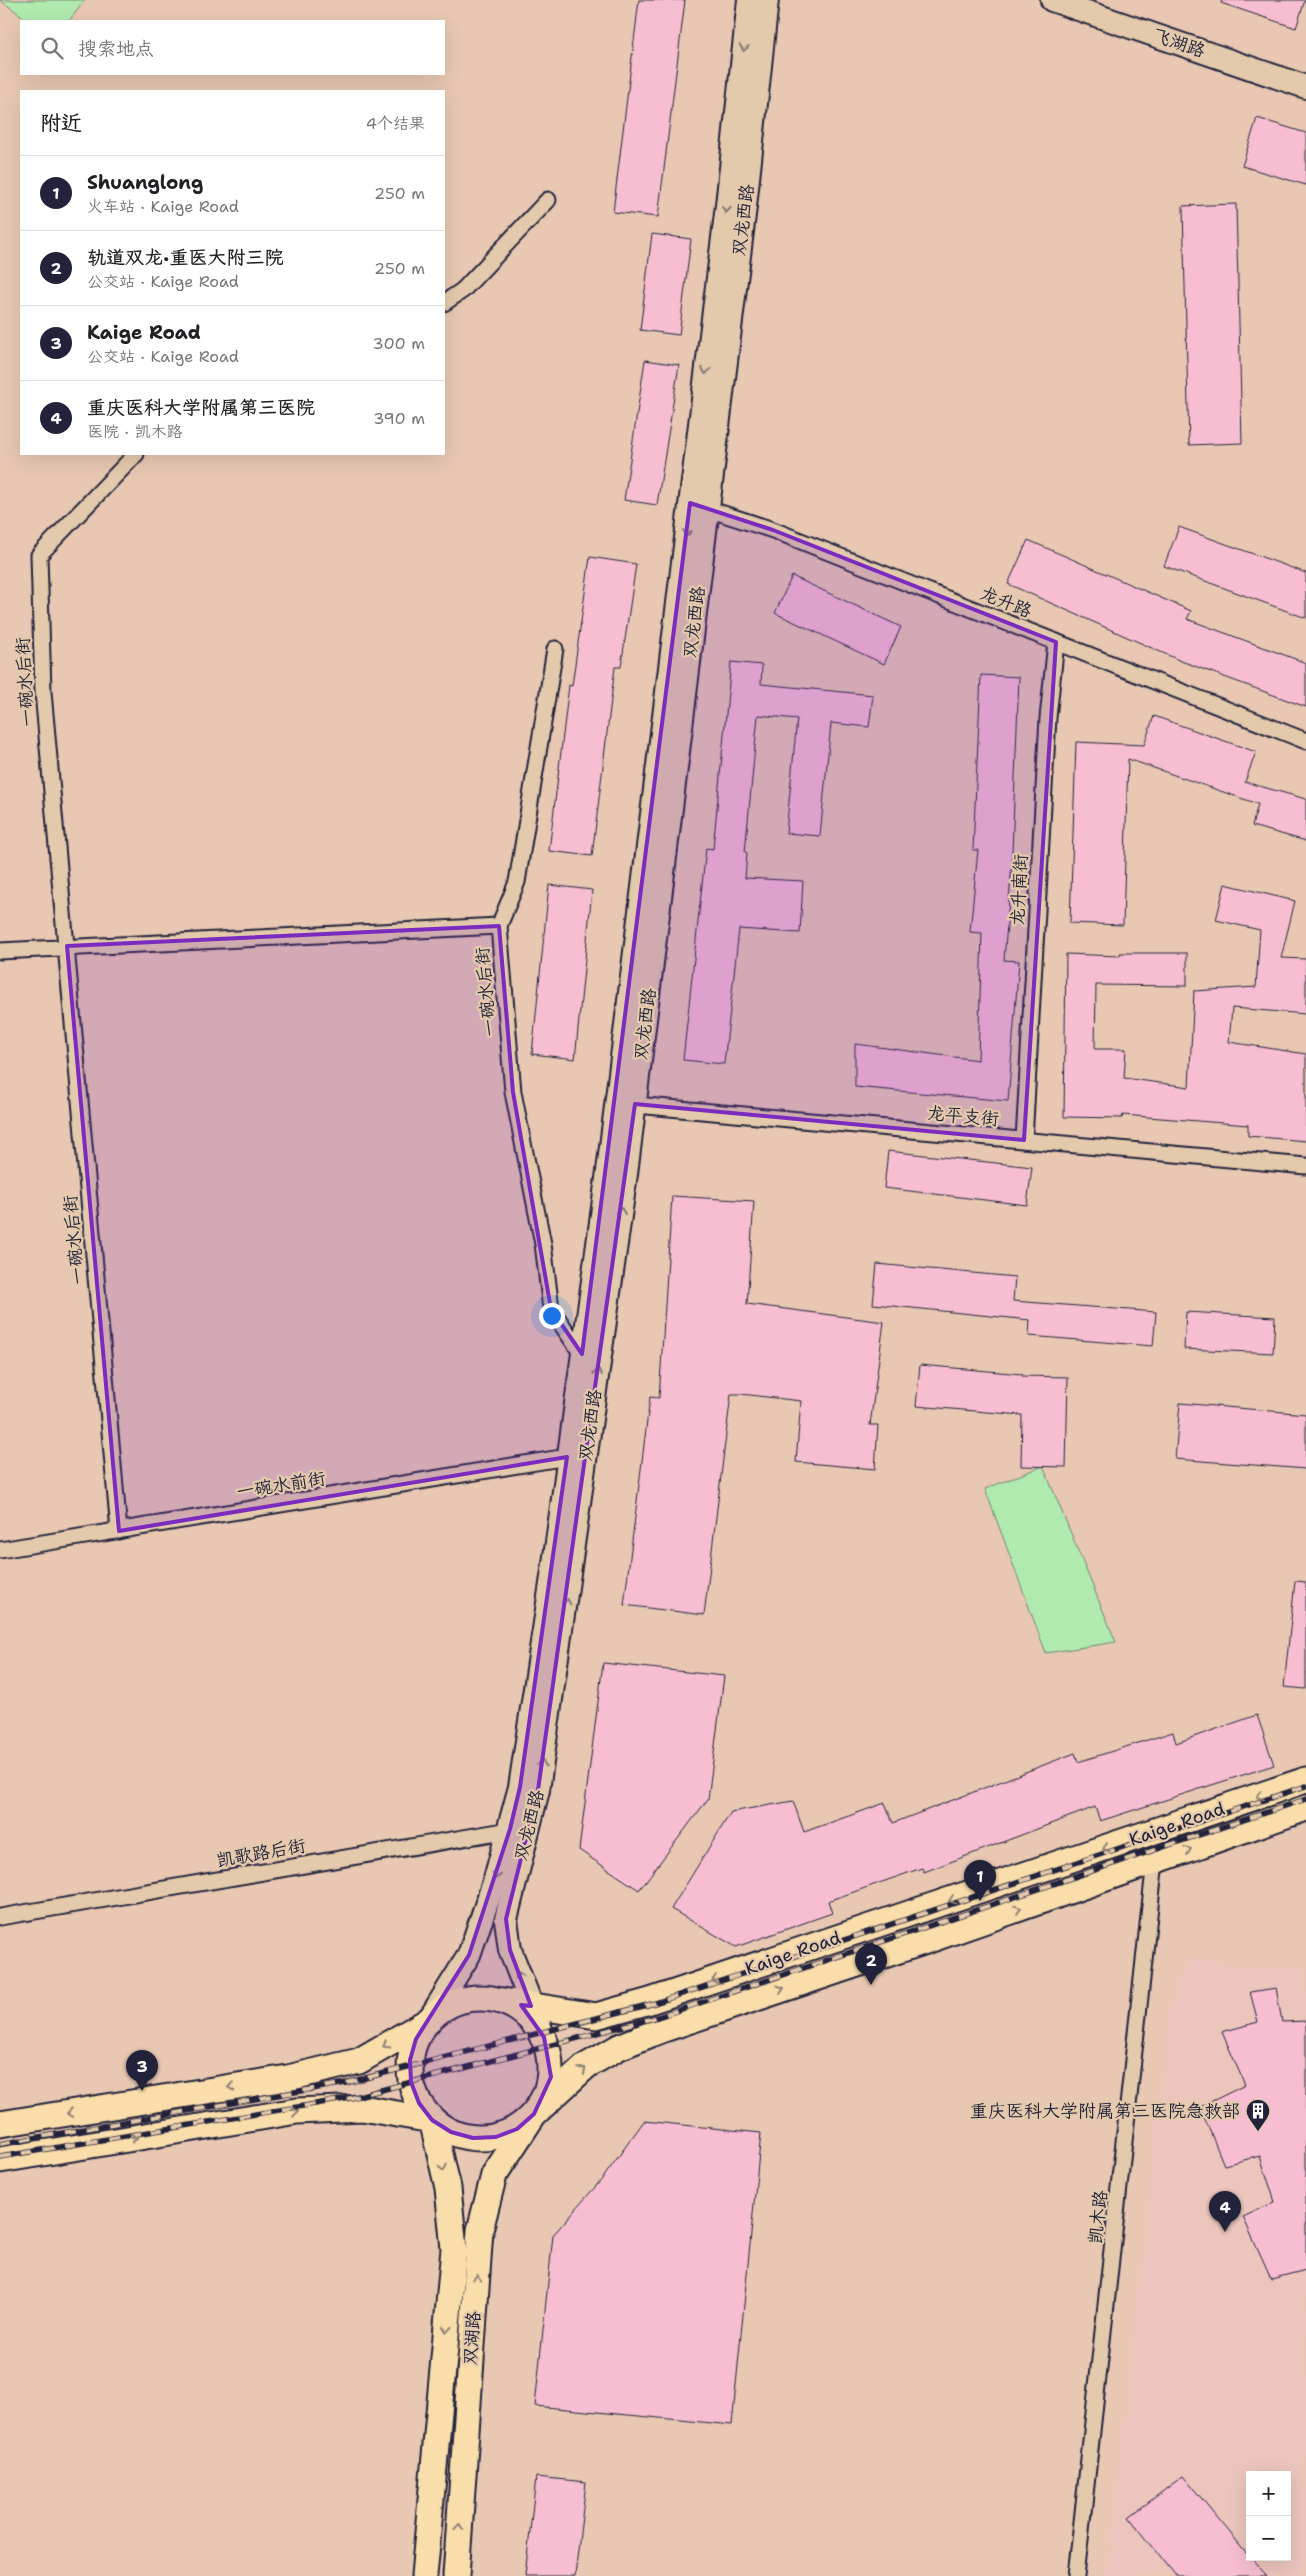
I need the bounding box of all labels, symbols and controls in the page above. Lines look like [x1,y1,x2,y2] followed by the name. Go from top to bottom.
[20,20,445,75] search box
[1150,23,1208,63] street label: 飞湖路
[38,34,66,62] icon: search
[78,36,154,61] text: 搜索地点
[739,45,750,53] one-way arrow
[40,109,82,137] text: 附近
[366,113,425,134] text: 4个结果
[87,170,203,195] text: Shuanglong
[52,183,60,204] text: 1
[374,183,425,204] text: 250 m
[727,183,759,257] street label: 双龙西路
[87,196,239,217] text: 火车站 · Kaige Road
[721,206,732,214] one-way arrow
[87,245,284,270] text: 轨道双龙·重医大附三院
[50,258,62,279] text: 2
[374,258,425,279] text: 250 m
[87,271,239,292] text: 公交站 · Kaige Road
[87,320,201,345] text: Kaige Road
[50,333,62,354] text: 3
[373,333,425,354] text: 300 m
[87,346,239,367] text: 公交站 · Kaige Road
[701,368,712,376] one-way arrow
[87,395,315,420] text: 重庆医科大学附属第三医院
[50,408,62,429] text: 4
[373,408,425,429] text: 390 m
[87,421,182,442] text: 医院 · 凯木路
[682,529,693,537] one-way arrow
[976,581,1036,623] street label: 龙升路
[678,585,710,659] street label: 双龙西路
[11,636,39,728] street label: 一碗水后街
[1005,853,1033,927] street label: 龙升南街
[470,946,502,1038] street label: 一碗水后街
[629,987,661,1061] street label: 双龙西路
[926,1101,1000,1131] street label: 龙平支街
[58,1194,90,1286] street label: 一碗水后街
[615,1206,626,1214] one-way arrow
[539,1303,565,1329] your location
[592,1367,603,1375] one-way arrow
[573,1388,607,1462] street label: 双龙西路
[235,1466,327,1504] street label: 一碗水前街
[561,1598,571,1606] one-way arrow
[537,1758,547,1767] one-way arrow
[509,1787,549,1863] street label: 双龙西路
[1256,1790,1265,1800] one-way arrow
[1126,1796,1228,1852] street label: Kaige Road
[215,1833,307,1873] street label: 凯歌路后街
[1102,1842,1111,1852] one-way arrow
[1183,1845,1192,1855] one-way arrow
[964,1860,996,1901] pin: 1
[492,1871,502,1880] one-way arrow
[948,1894,957,1904] one-way arrow
[1013,1905,1022,1915] one-way arrow
[742,1925,844,1981] street label: Kaige Road
[855,1944,887,1985] pin: 2
[515,1971,525,1980] one-way arrow
[711,1974,720,1984] one-way arrow
[777,1985,785,1995] one-way arrow
[383,2039,392,2049] one-way arrow
[126,2050,158,2091] pin: 3
[578,2066,587,2075] one-way arrow
[226,2082,235,2092] one-way arrow
[1245,2098,1271,2132] building icon: 重庆医科大学附属第三医院急救部
[970,2099,1240,2123] place label: 重庆医科大学附属第三医院急救部
[66,2107,74,2117] one-way arrow
[291,2107,299,2118] one-way arrow
[130,2133,139,2143] one-way arrow
[437,2163,448,2172] one-way arrow
[1083,2189,1113,2245] street label: 凯木路
[1209,2191,1241,2232] pin: 4
[471,2274,482,2282] one-way arrow
[458,2310,486,2366] street label: 双湖路
[442,2325,453,2333] one-way arrow
[1246,2471,1291,2561] map controls
[1246,2471,1291,2516] button: +
[1246,2516,1291,2561] button: −
[453,2523,464,2531] one-way arrow

